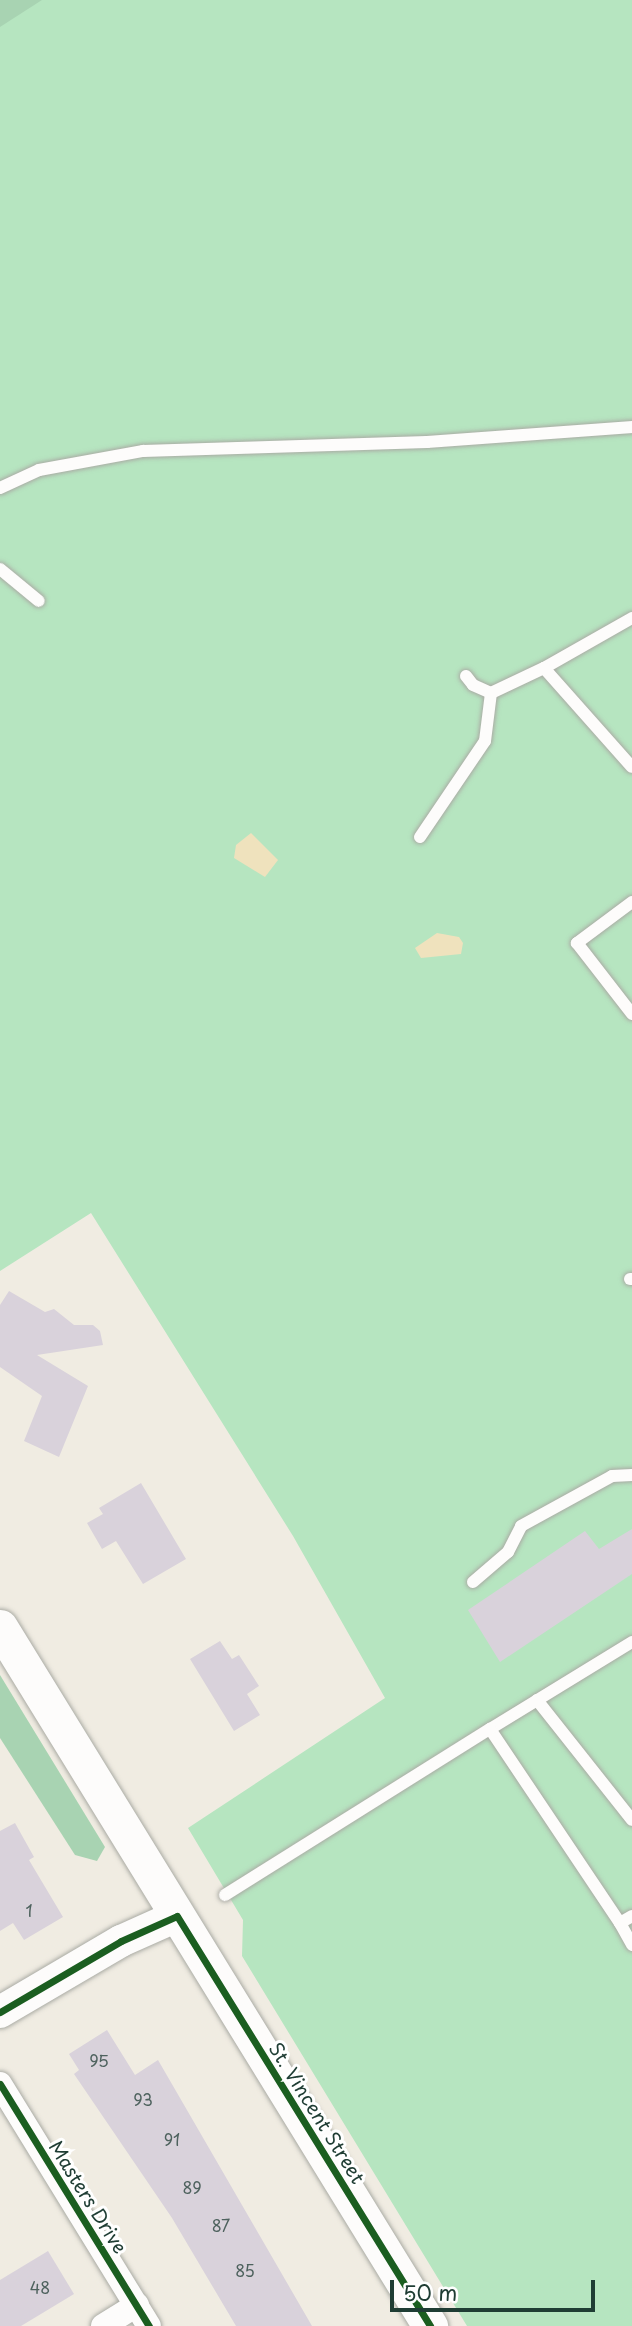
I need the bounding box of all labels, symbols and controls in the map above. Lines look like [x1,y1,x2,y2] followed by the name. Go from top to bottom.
[25,1900,33,1920] house number: 1
[264,2038,370,2188] street label: St. Vincent Street
[89,2050,109,2070] house number: 95
[133,2089,153,2109] house number: 93
[164,2129,180,2149] house number: 91
[44,2136,132,2258] street label: Masters Drive
[182,2177,202,2197] house number: 89
[212,2215,230,2235] house number: 87
[235,2260,255,2280] house number: 85
[394,2266,599,2310] scale bar
[403,2276,457,2308] text: 50 m
[30,2277,50,2297] house number: 48

